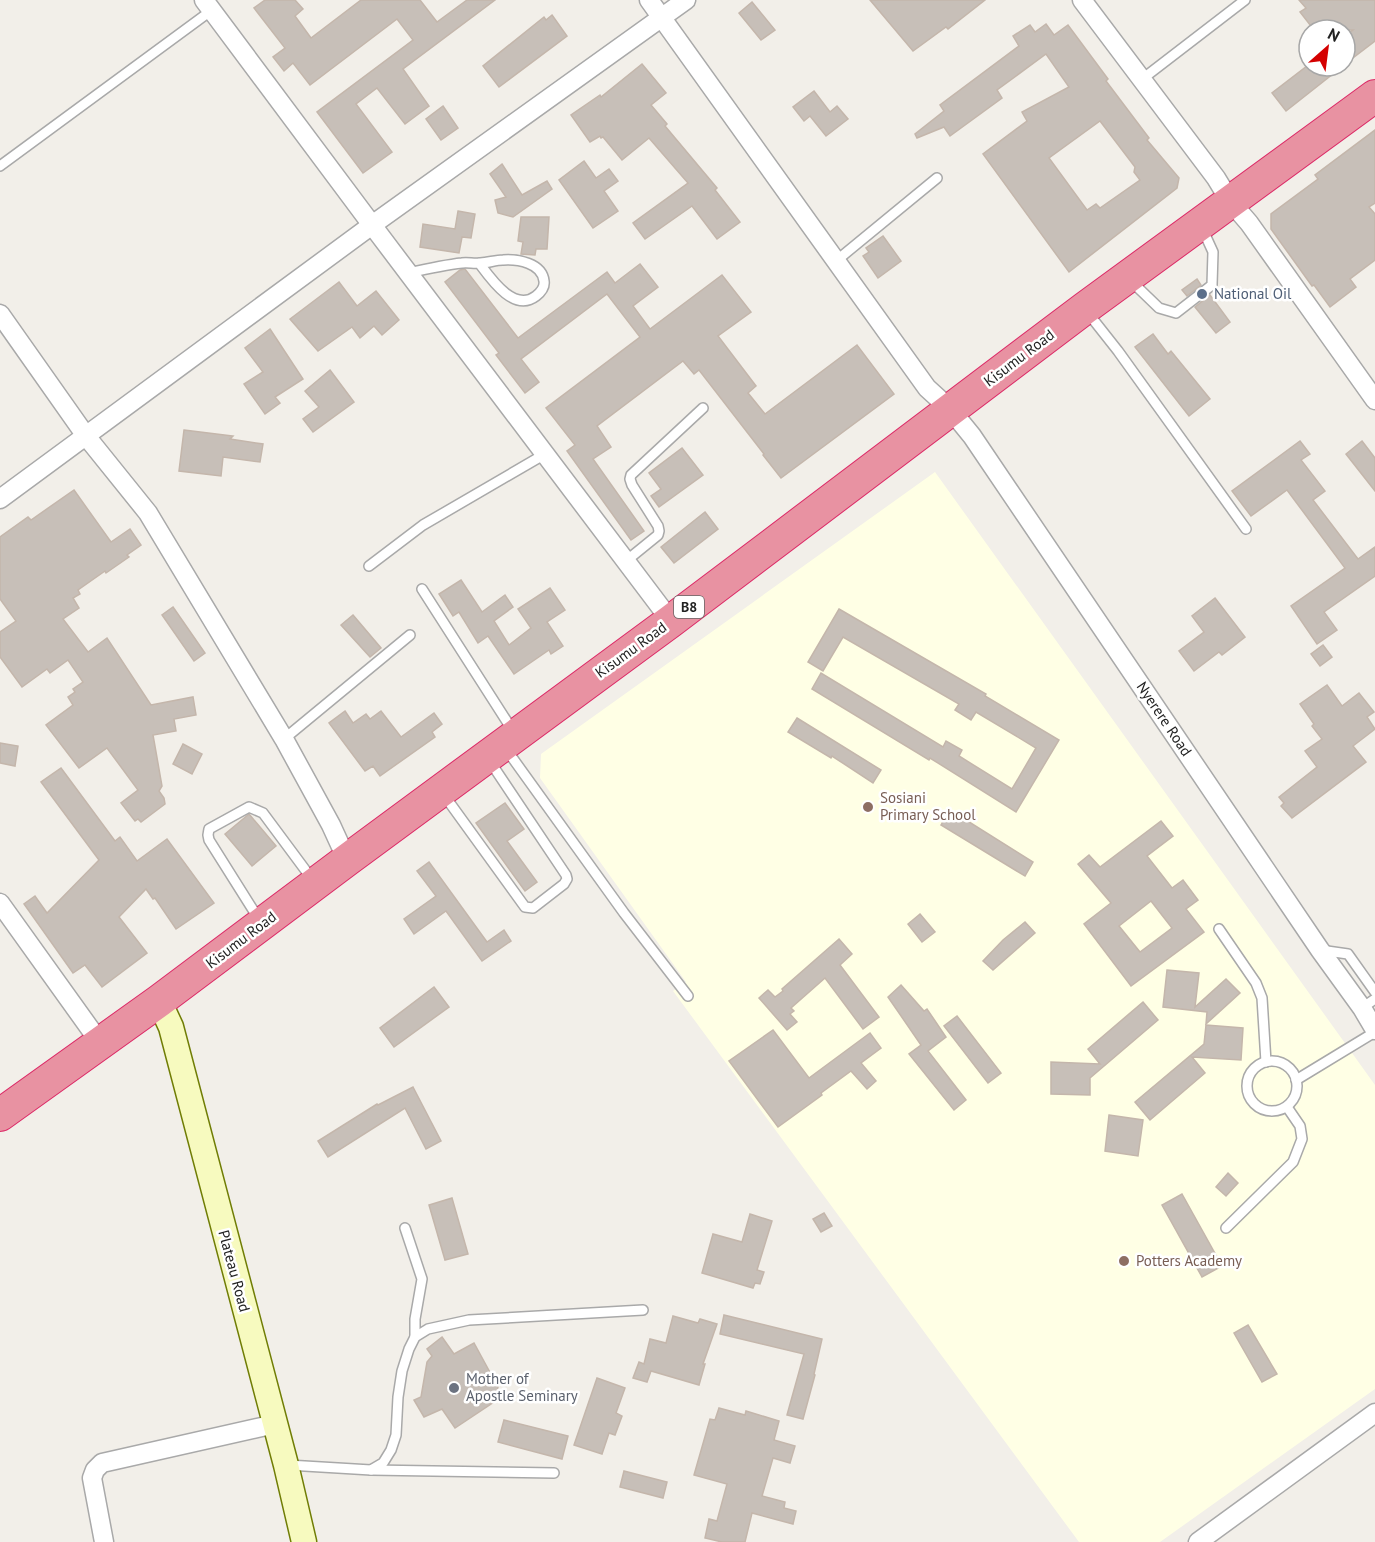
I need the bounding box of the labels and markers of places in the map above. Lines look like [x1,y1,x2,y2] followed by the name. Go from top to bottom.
[1214,284,1292,303] place label: National Oil
[1195,287,1209,301] marker: National Oil
[880,788,976,824] place label: Sosiani Primary School
[861,800,875,814] marker: Sosiani Primary School
[1136,1251,1242,1270] place label: Potters Academy
[1117,1254,1131,1268] marker: Potters Academy
[466,1369,578,1405] place label: Mother of Apostle Seminary
[447,1381,461,1395] marker: Mother of Apostle Seminary

